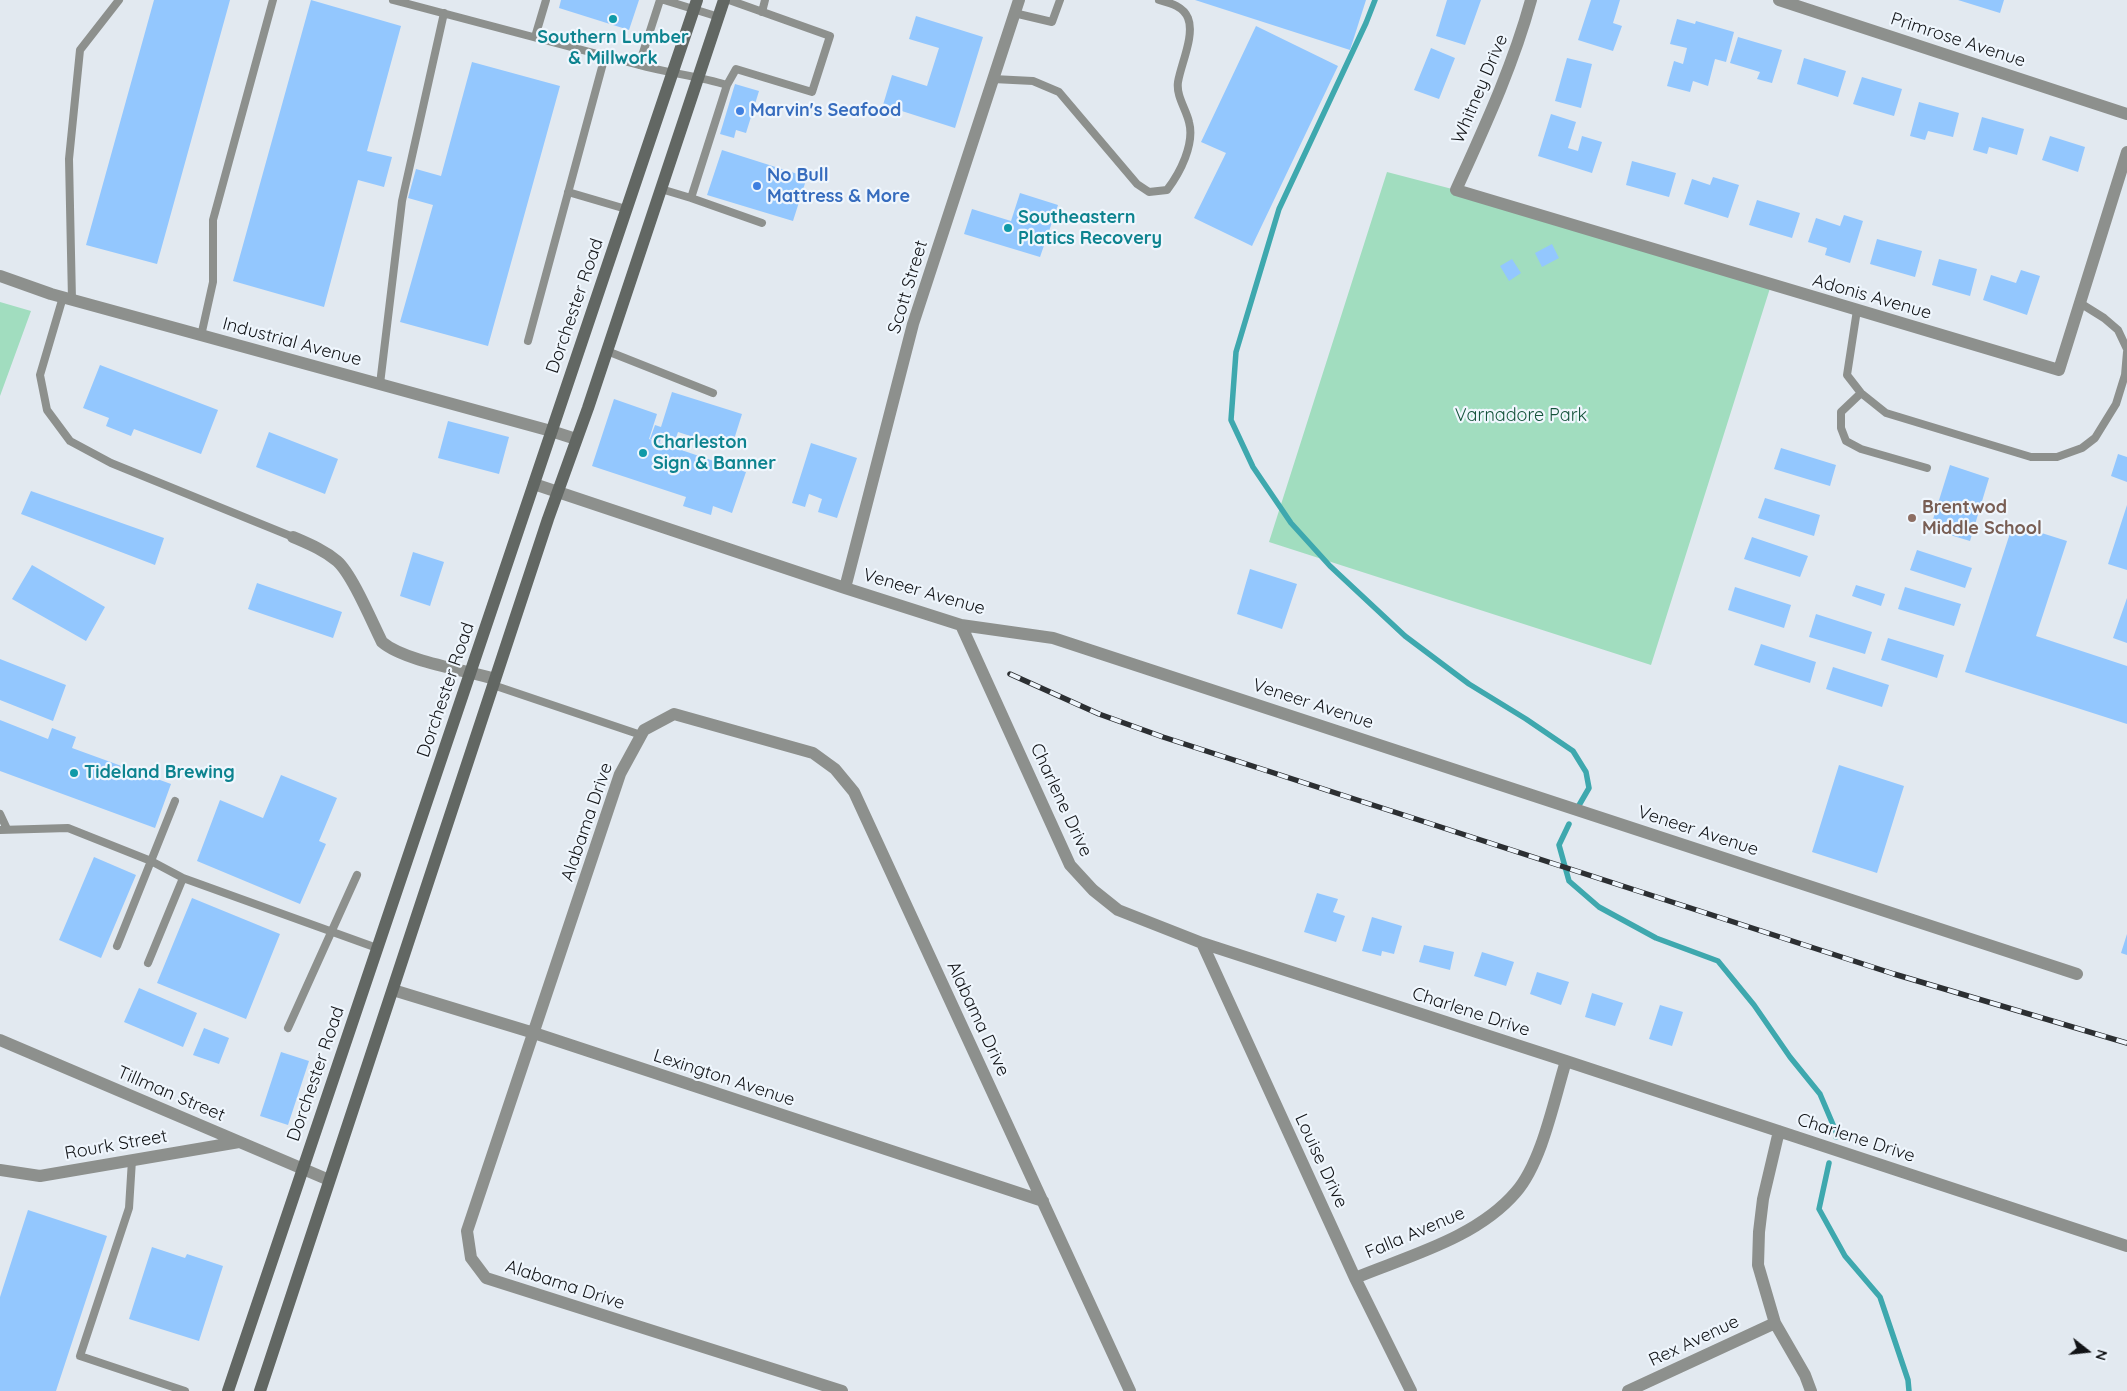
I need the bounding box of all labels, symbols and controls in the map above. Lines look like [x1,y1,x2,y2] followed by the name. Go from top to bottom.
[1888,8,2028,72] street label: Primrose Avenue
[607,13,619,25] marker: Southern Lumber & Millwork
[537,27,689,70] place label: Southern Lumber & Millwork
[1447,31,1513,147] street label: Whitney Drive
[750,100,901,122] place label: Marvin's Seafood
[734,105,746,117] marker: Marvin's Seafood
[767,165,910,208] place label: No Bull Mattress & More
[751,180,763,192] marker: No Bull Mattress & More
[1018,207,1162,250] place label: Southeastern Platics Recovery
[1002,222,1014,234] marker: Southeastern Platics Recovery
[542,236,608,376] street label: Dorchester Road
[884,238,932,336] street label: Scott Street
[1810,270,1934,324] street label: Adonis Avenue
[220,313,364,371] street label: Industrial Avenue
[1455,405,1587,427] park label: Varnadore Park
[653,432,776,474] place label: Charleston Sign & Banner
[637,447,649,459] marker: Charleston Sign & Banner
[1922,497,2042,540] place label: Brentwod Middle School
[1906,512,1918,524] marker: Brentwod Middle School
[861,564,987,620] street label: Veneer Avenue
[413,620,479,760] street label: Dorchester Road
[1250,674,1376,734] street label: Veneer Avenue
[1025,740,1097,860] street label: Charlene Drive
[557,760,617,884] street label: Alabama Drive
[84,762,235,784] place label: Tideland Brewing
[68,767,80,779] marker: Tideland Brewing
[1635,801,1761,861] street label: Veneer Avenue
[942,958,1014,1080] street label: Alabama Drive
[1409,983,1533,1041] street label: Charlene Drive
[283,1004,349,1144] street label: Dorchester Road
[650,1045,798,1111] street label: Lexington Avenue
[114,1062,228,1126] street label: Tillman Street
[1794,1109,1918,1167] street label: Charlene Drive
[1290,1110,1352,1212] street label: Louise Drive
[63,1125,169,1165] street label: Rourk Street
[1362,1202,1468,1264] street label: Falla Avenue
[503,1256,627,1314] street label: Alabama Drive
[1645,1311,1743,1371] street label: Rex Avenue
[2062,1326,2112,1376] north arrow
[2091,1348,2111,1363] text: N

